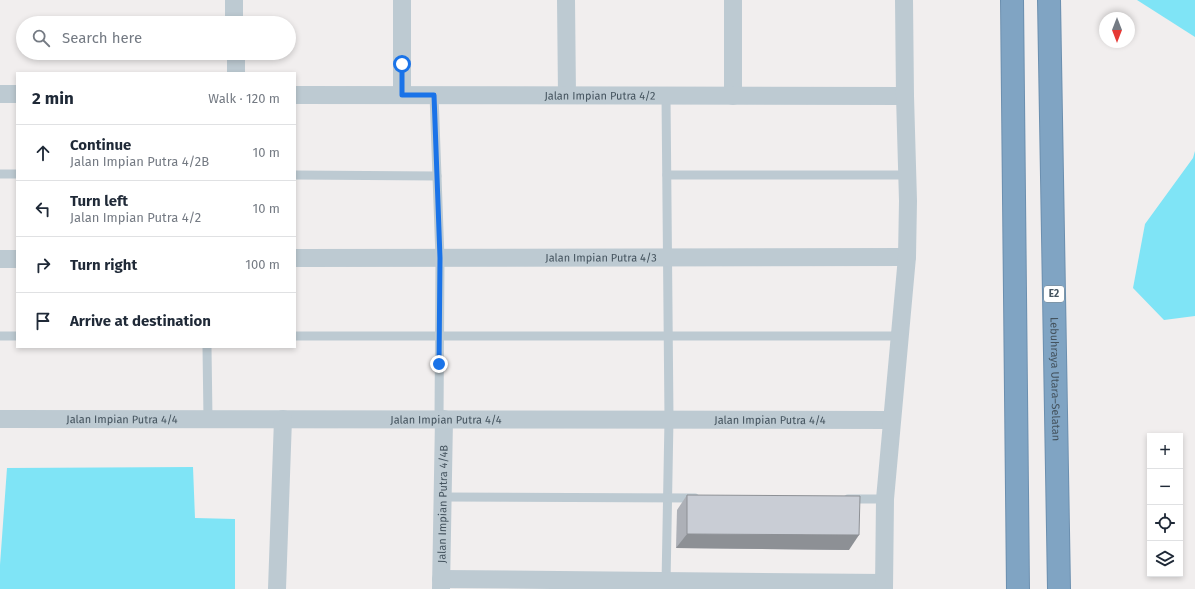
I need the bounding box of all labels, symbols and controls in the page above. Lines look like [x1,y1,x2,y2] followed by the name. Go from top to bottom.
[1099,12,1135,48] north arrow
[16,16,296,60] search box
[30,27,52,49] icon: search
[62,29,142,47] text: Search here
[393,55,411,73] route start
[32,88,74,109] text: 2 min
[544,89,656,102] street label: Jalan Impian Putra 4/2
[208,91,280,106] text: Walk · 120 m
[70,136,131,154] text: Continue
[32,142,54,164] icon: ahead
[253,145,280,160] text: 10 m
[70,154,209,169] text: Jalan Impian Putra 4/2B
[70,192,128,210] text: Turn left
[32,198,54,220] icon: left
[253,201,280,216] text: 10 m
[70,210,201,225] text: Jalan Impian Putra 4/2
[545,251,657,264] street label: Jalan Impian Putra 4/3
[32,254,54,276] icon: right
[70,256,137,274] text: Turn right
[245,257,280,272] text: 100 m
[1044,286,1064,302] road number: E2
[32,310,54,332] icon: arrive
[70,312,211,330] text: Arrive at destination
[1048,317,1063,441] street label: Lebuhraya Utara–Selatan
[430,355,448,373] route end
[66,413,178,426] street label: Jalan Impian Putra 4/4
[390,413,502,426] street label: Jalan Impian Putra 4/4
[714,413,826,426] street label: Jalan Impian Putra 4/4
[1147,433,1183,577] map controls
[1147,433,1183,469] button: +
[435,445,450,563] street label: Jalan Impian Putra 4/4B
[1147,469,1183,505] button: −
[1147,505,1183,541] button: locate
[1147,541,1183,577] button: layers

